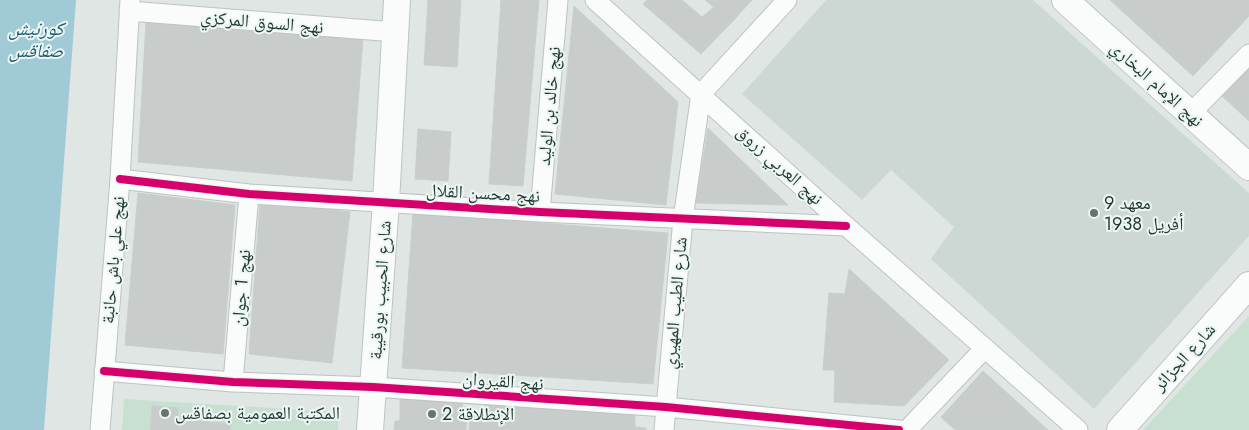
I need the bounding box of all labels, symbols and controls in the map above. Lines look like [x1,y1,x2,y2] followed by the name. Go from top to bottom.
[199,4,325,42] street label: نهج السوق المركزي
[8,15,67,64] water label: كورنيش صفاقس
[1103,35,1209,134] street label: نهج الإمام البخاري
[531,45,567,167] street label: نهج خالد بن الوليد
[730,119,829,212] street label: نهج العربي زروق
[425,177,541,209] street label: نهج محسن القلال
[1104,190,1183,237] place label: معهد 9 أفريل 1938
[94,195,133,325] street label: نهج علي باش حانبة
[1088,207,1100,219] marker: معهد 9 أفريل 1938
[362,220,398,360] street label: شارع الحبيب بورقيبة
[656,236,695,370] street label: شارع الطيب المهيري
[225,248,257,328] street label: نهج 1 جوان
[1146,317,1222,397] street label: شارع الجزائر
[462,365,544,397] street label: نهج القيروان
[175,400,340,426] place label: المكتبة العمومية بصفاقس
[442,401,514,427] place label: الإنطلاقة 2
[159,407,171,419] marker: المكتبة العمومية بصفاقس
[426,408,438,420] marker: الإنطلاقة 2

